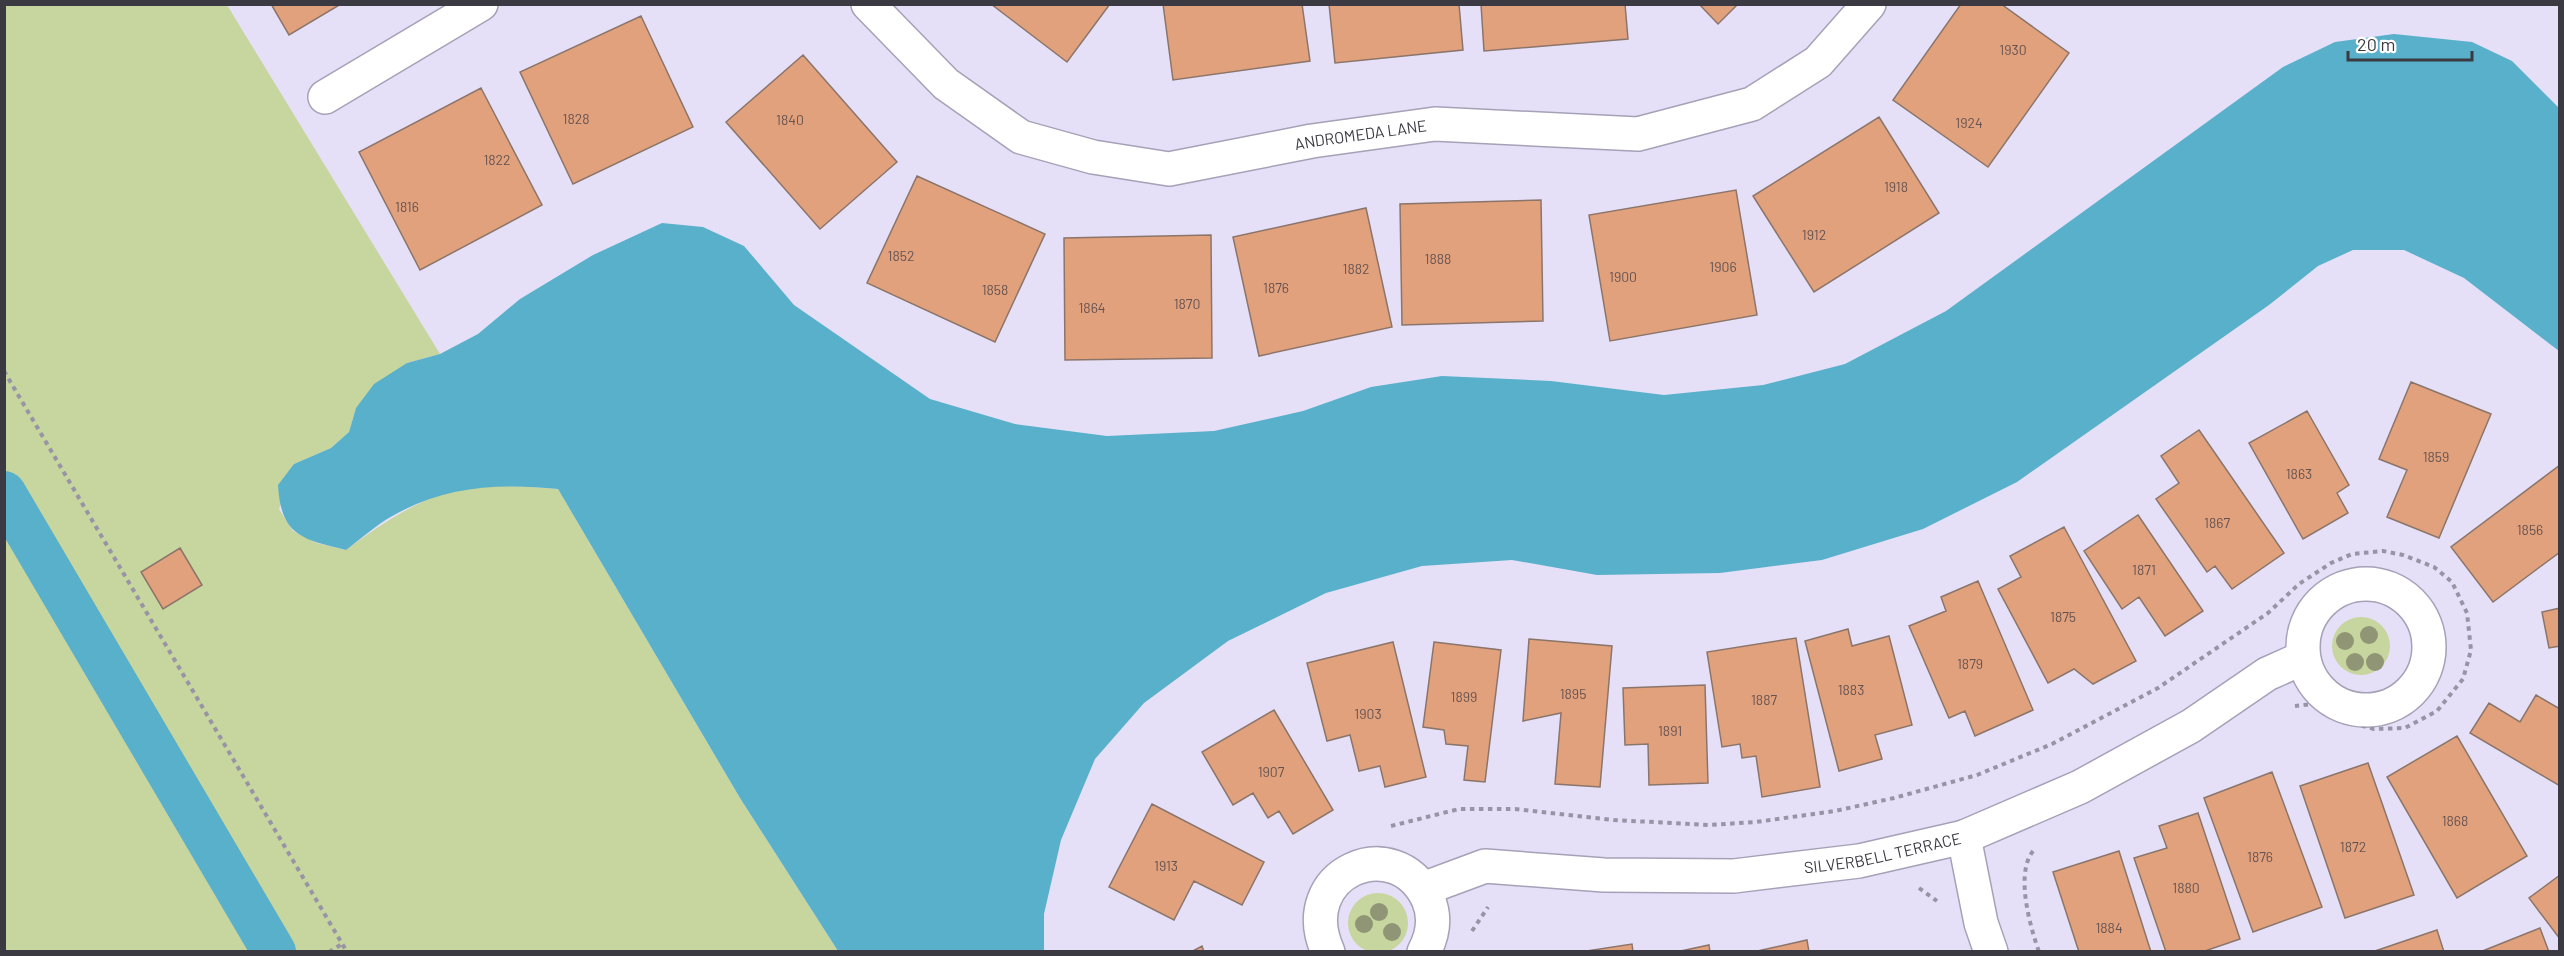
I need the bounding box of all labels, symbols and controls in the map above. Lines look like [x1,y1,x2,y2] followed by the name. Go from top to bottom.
[2348,24,2472,62] scale bar
[2357,33,2395,55] text: 20 m
[1999,41,2027,58] house number: 1930
[563,110,590,127] house number: 1828
[776,111,804,128] house number: 1840
[1955,114,1983,131] house number: 1924
[1293,115,1428,153] street label: ANDROMEDA LANE
[483,151,511,168] house number: 1822
[1884,178,1908,195] house number: 1918
[395,198,419,215] house number: 1816
[1802,226,1826,243] house number: 1912
[888,247,914,264] house number: 1852
[1425,250,1451,267] house number: 1888
[1709,258,1737,275] house number: 1906
[1343,260,1370,277] house number: 1882
[1609,268,1637,285] house number: 1900
[1263,279,1289,296] house number: 1876
[982,281,1008,298] house number: 1858
[1174,295,1200,312] house number: 1870
[1078,299,1106,316] house number: 1864
[2423,448,2449,465] house number: 1859
[2286,465,2312,482] house number: 1863
[2204,514,2230,531] house number: 1867
[2517,521,2543,538] house number: 1856
[2132,561,2156,578] house number: 1871
[2050,608,2076,625] house number: 1875
[1957,655,1983,672] house number: 1879
[1838,681,1864,698] house number: 1883
[1560,685,1586,702] house number: 1895
[1451,688,1477,705] house number: 1899
[1751,691,1777,708] house number: 1887
[1354,705,1382,722] house number: 1903
[1658,722,1682,739] house number: 1891
[1258,763,1285,780] house number: 1907
[2442,812,2468,829] house number: 1868
[1803,828,1963,877] street label: SILVERBELL TERRACE
[2340,838,2366,855] house number: 1872
[2247,848,2273,865] house number: 1876
[1154,857,1178,874] house number: 1913
[2172,879,2200,896] house number: 1880
[2095,919,2123,936] house number: 1884

